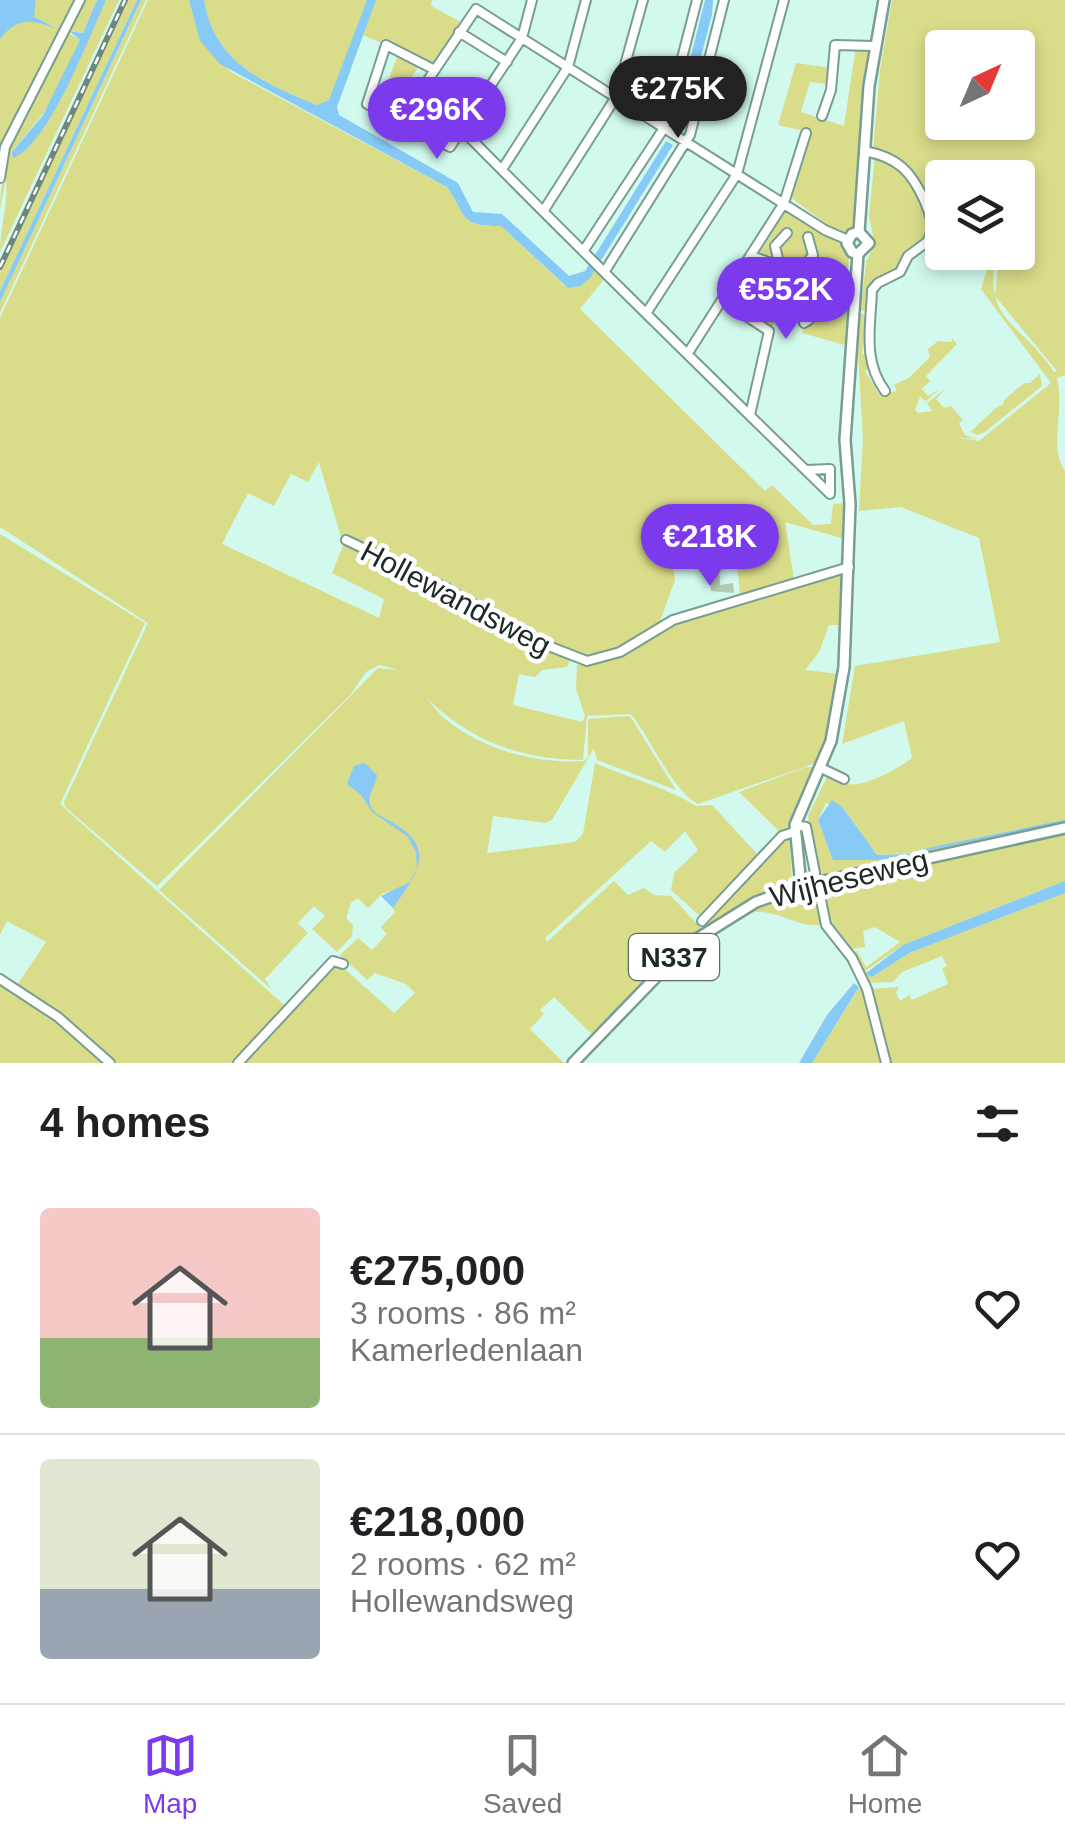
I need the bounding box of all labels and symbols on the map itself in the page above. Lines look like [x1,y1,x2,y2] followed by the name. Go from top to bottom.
[925,30,1035,140] north arrow
[608,56,748,141] pin: €275K
[367,77,507,162] pin: €296K
[716,257,856,342] pin: €552K
[640,504,780,589] pin: €218K
[355,534,557,662] street label: Hollewandsweg
[767,842,931,914] street label: Wijheseweg
[629,934,719,980] road number: N337

